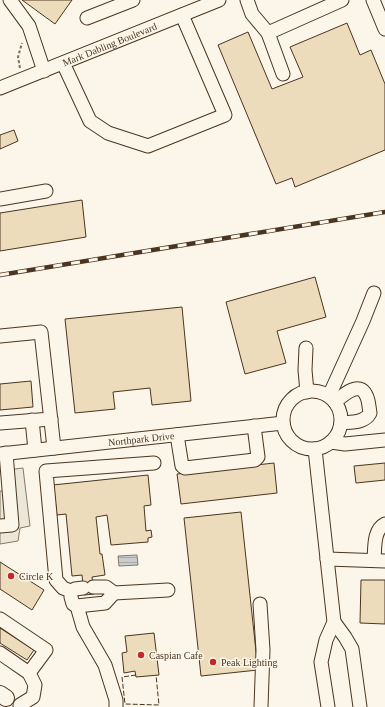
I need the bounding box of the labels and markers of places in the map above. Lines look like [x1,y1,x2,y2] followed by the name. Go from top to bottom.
[6,571,16,581] marker: Circle K
[19,571,54,582] place label: Circle K
[136,650,146,660] marker: Caspian Cafe
[149,650,203,661] place label: Caspian Cafe
[208,657,218,667] marker: Peak Lighting
[221,657,277,668] place label: Peak Lighting

